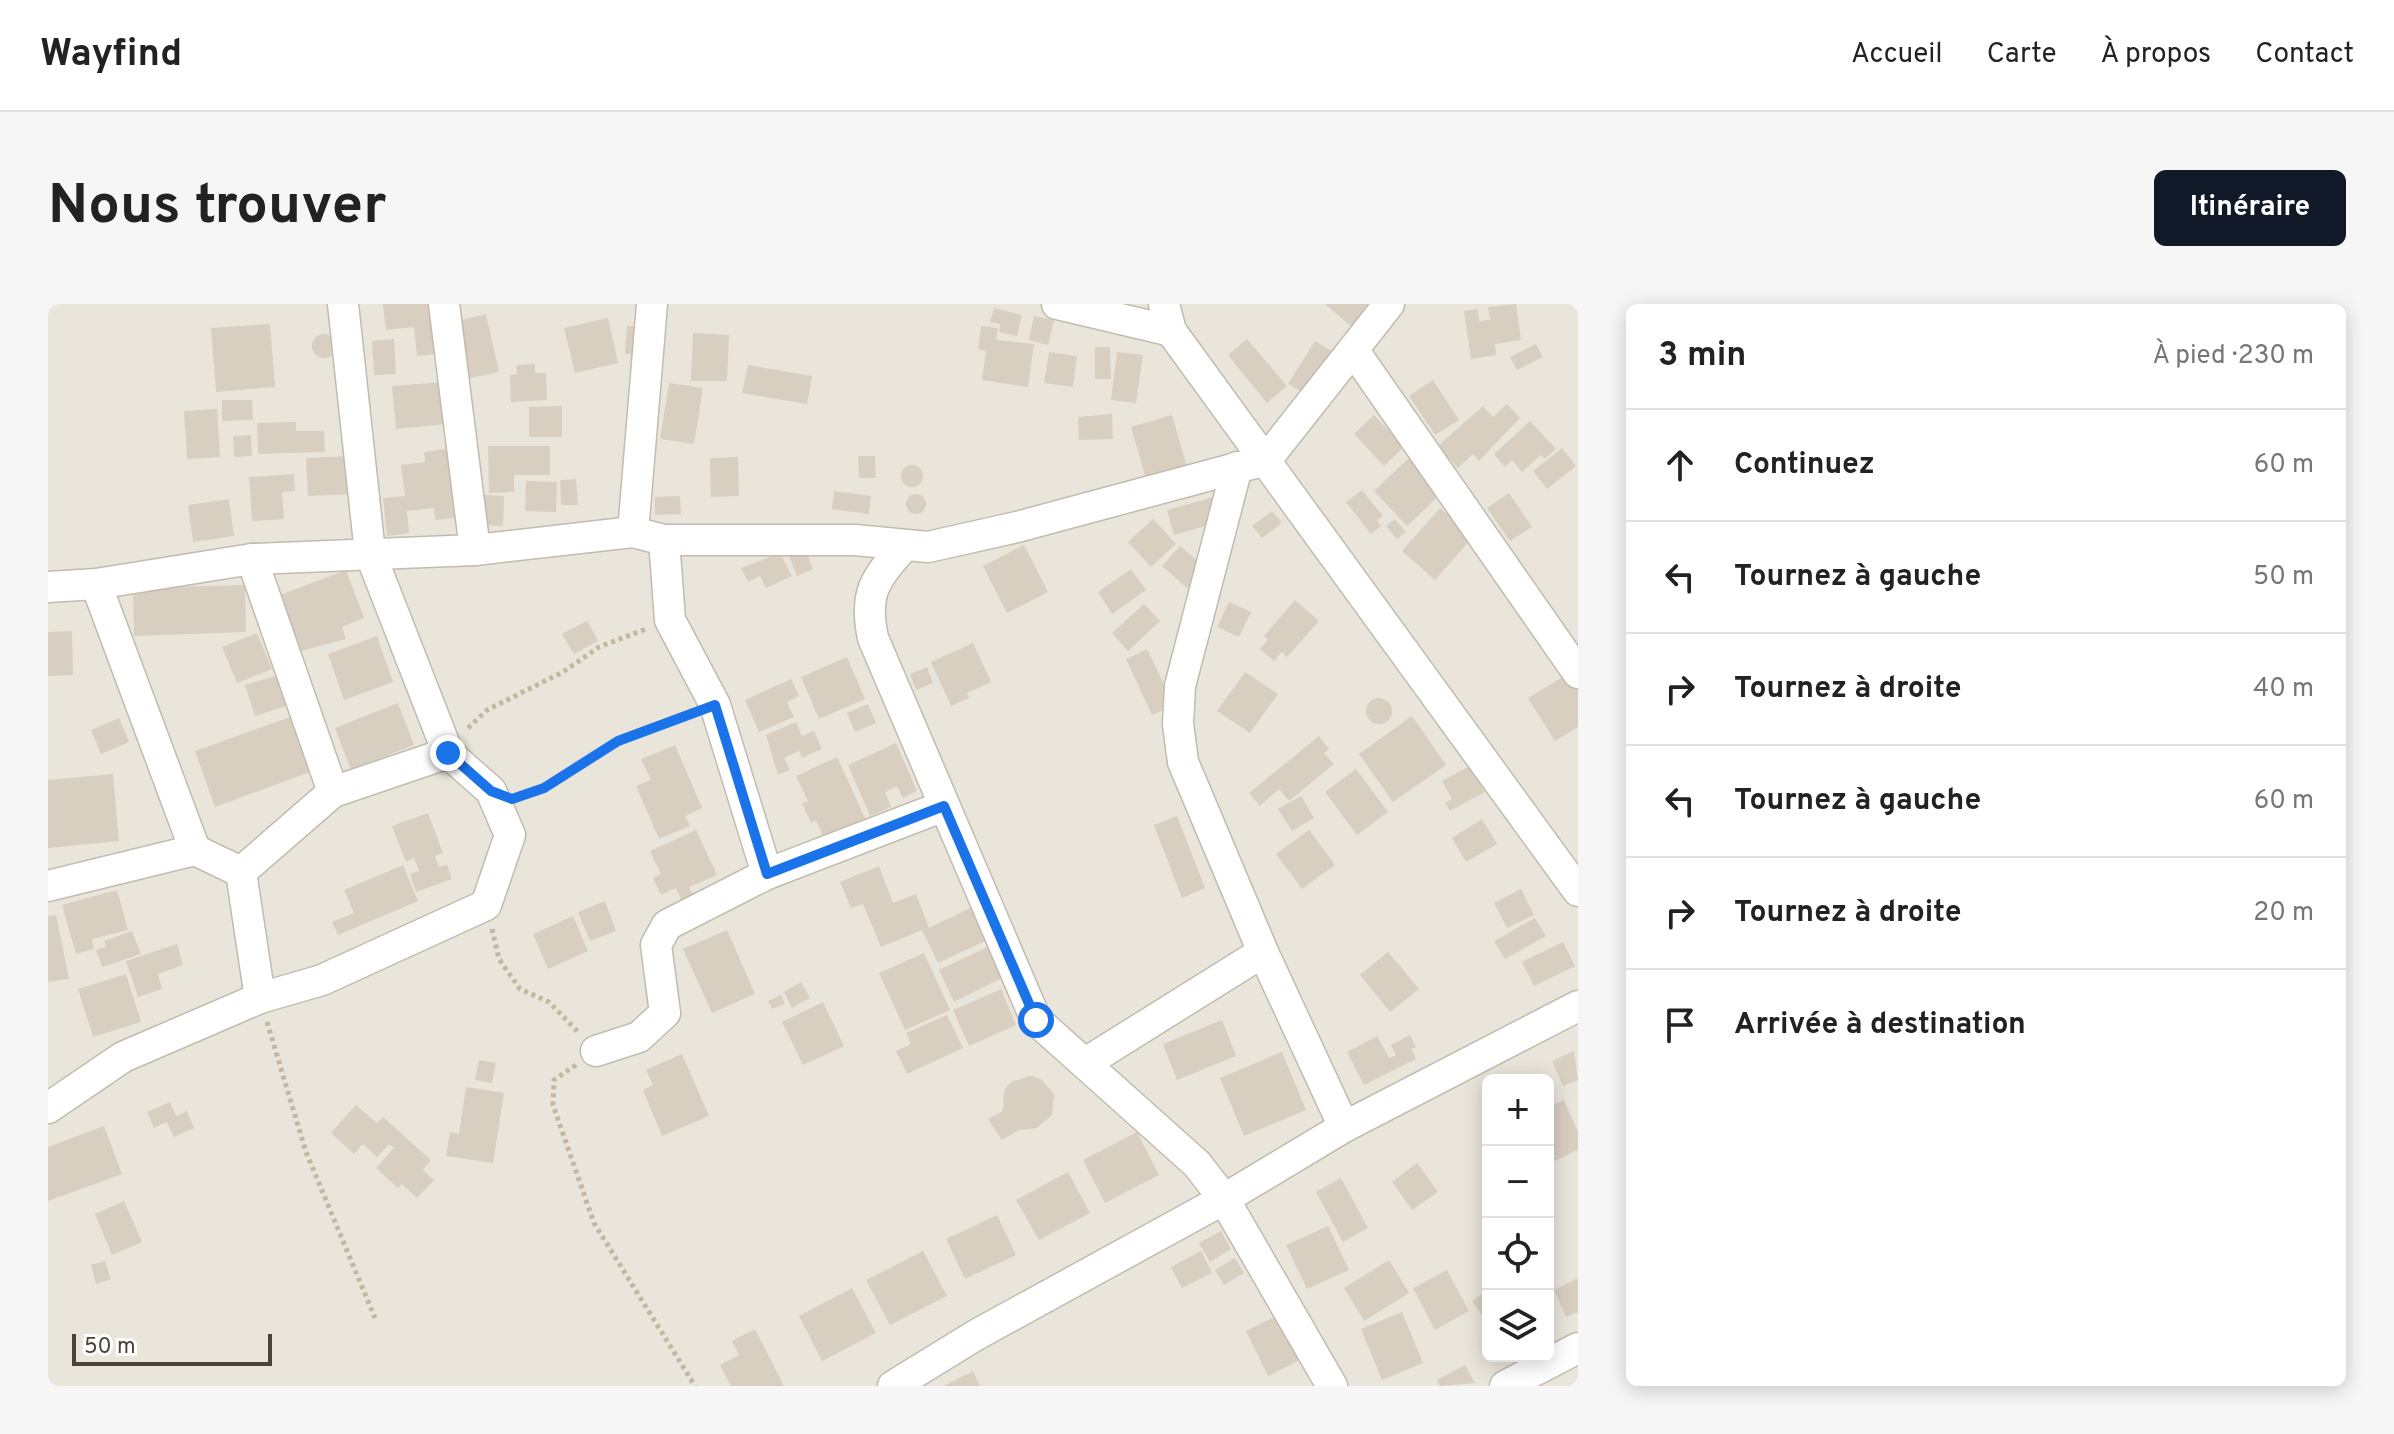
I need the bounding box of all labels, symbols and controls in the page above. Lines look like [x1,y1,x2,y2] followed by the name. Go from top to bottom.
[40,31,182,80] text: Wayfind
[1851,37,1943,73] text: Accueil
[1987,37,2057,73] text: Carte
[2101,37,2211,73] text: À propos
[2255,37,2354,73] text: Contact
[2154,170,2346,246] button: Itinéraire
[48,173,387,243] text: Nous trouver
[1658,335,1746,378] text: 3 min
[2153,340,2314,373] text: À pied · 230 m
[1658,443,1702,487] icon: ahead
[1734,447,1875,484] text: Continuez
[2254,449,2314,482] text: 60 m
[1658,555,1702,599] icon: left
[1734,559,1981,596] text: Tournez à gauche
[2253,561,2314,594] text: 50 m
[1658,667,1702,711] icon: right
[1734,671,1962,708] text: Tournez à droite
[2253,673,2314,706] text: 40 m
[430,735,466,771] route end
[1658,779,1702,823] icon: left
[1734,783,1981,820] text: Tournez à gauche
[2254,785,2314,818] text: 60 m
[1658,891,1702,935] icon: right
[1734,895,1962,932] text: Tournez à droite
[2253,897,2314,930] text: 20 m
[1018,1002,1054,1038] route start
[1658,1003,1702,1047] icon: arrive
[1734,1007,2026,1044] text: Arrivée à destination
[1482,1074,1554,1362] map controls
[1482,1074,1554,1146] button: +
[1482,1146,1554,1218] button: −
[1482,1218,1554,1290] button: locate
[1482,1290,1554,1362] button: layers
[72,1330,272,1366] scale bar
[84,1334,136,1361] text: 50 m

